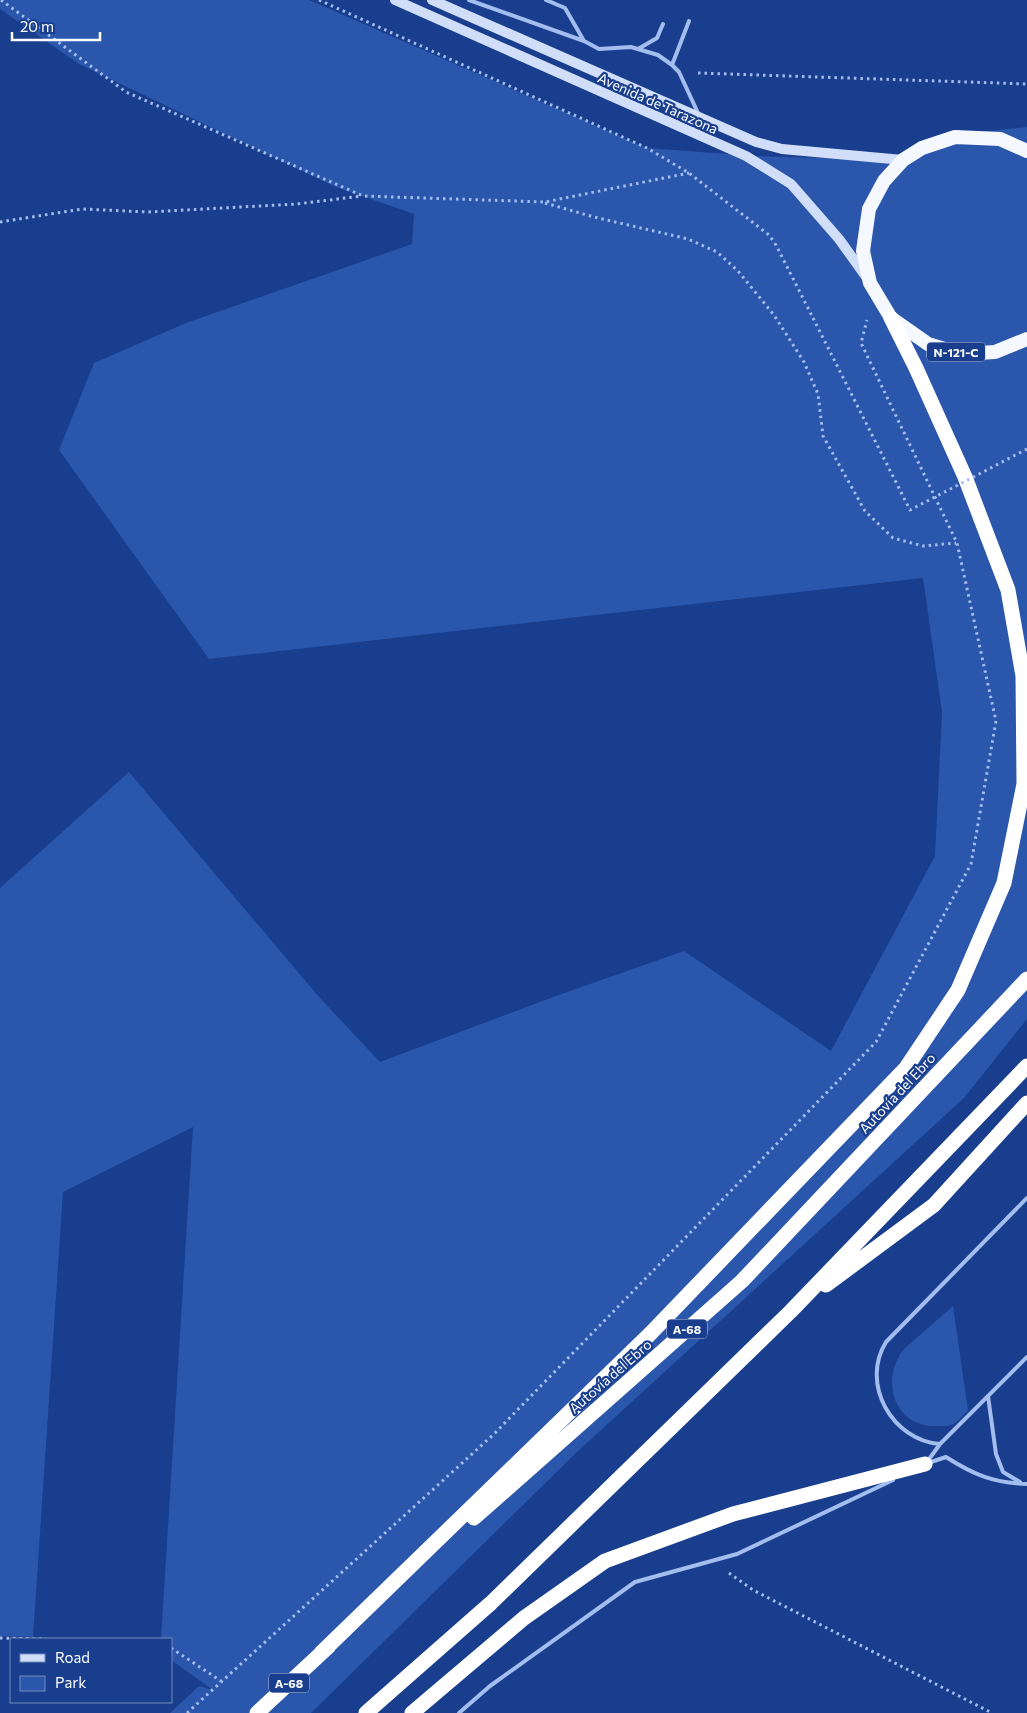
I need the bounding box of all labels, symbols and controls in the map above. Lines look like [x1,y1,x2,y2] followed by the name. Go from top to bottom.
[12,10,100,42] scale bar
[20,17,54,35] text: 20 m
[595,69,721,137] street label: Avenida de Tarazona
[927,342,985,362] road number: N-121-C
[855,1049,939,1137] street label: Autovía del Ebro
[667,1320,707,1338] road number: A-68
[565,1336,655,1416] street label: Autovía del Ebro
[10,1638,172,1703] legend
[55,1648,90,1666] text: Road
[55,1673,86,1691] text: Park
[269,1674,309,1692] road number: A-68

